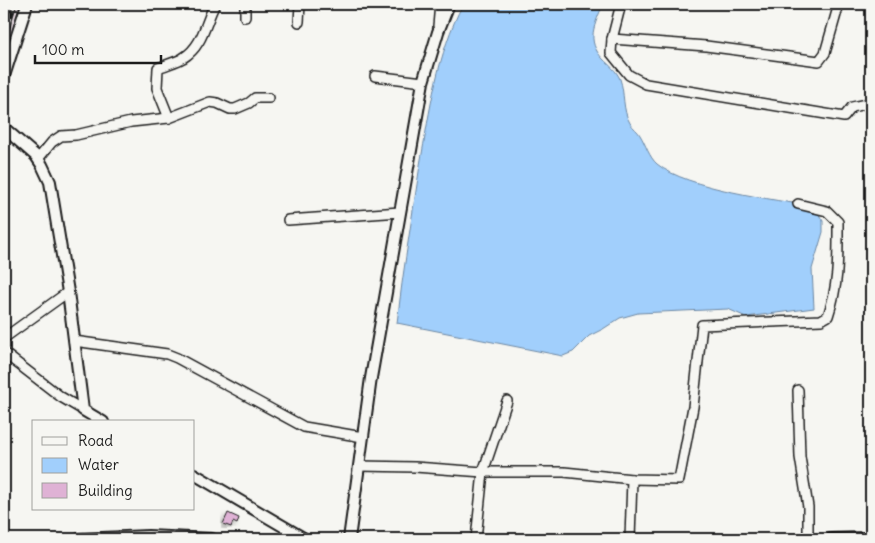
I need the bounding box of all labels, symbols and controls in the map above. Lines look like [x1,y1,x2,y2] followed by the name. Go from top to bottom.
[35,32,161,64] scale bar
[42,40,84,59] text: 100 m
[32,420,195,510] legend
[78,431,113,450] text: Road
[78,455,119,474] text: Water
[78,481,133,500] text: Building

